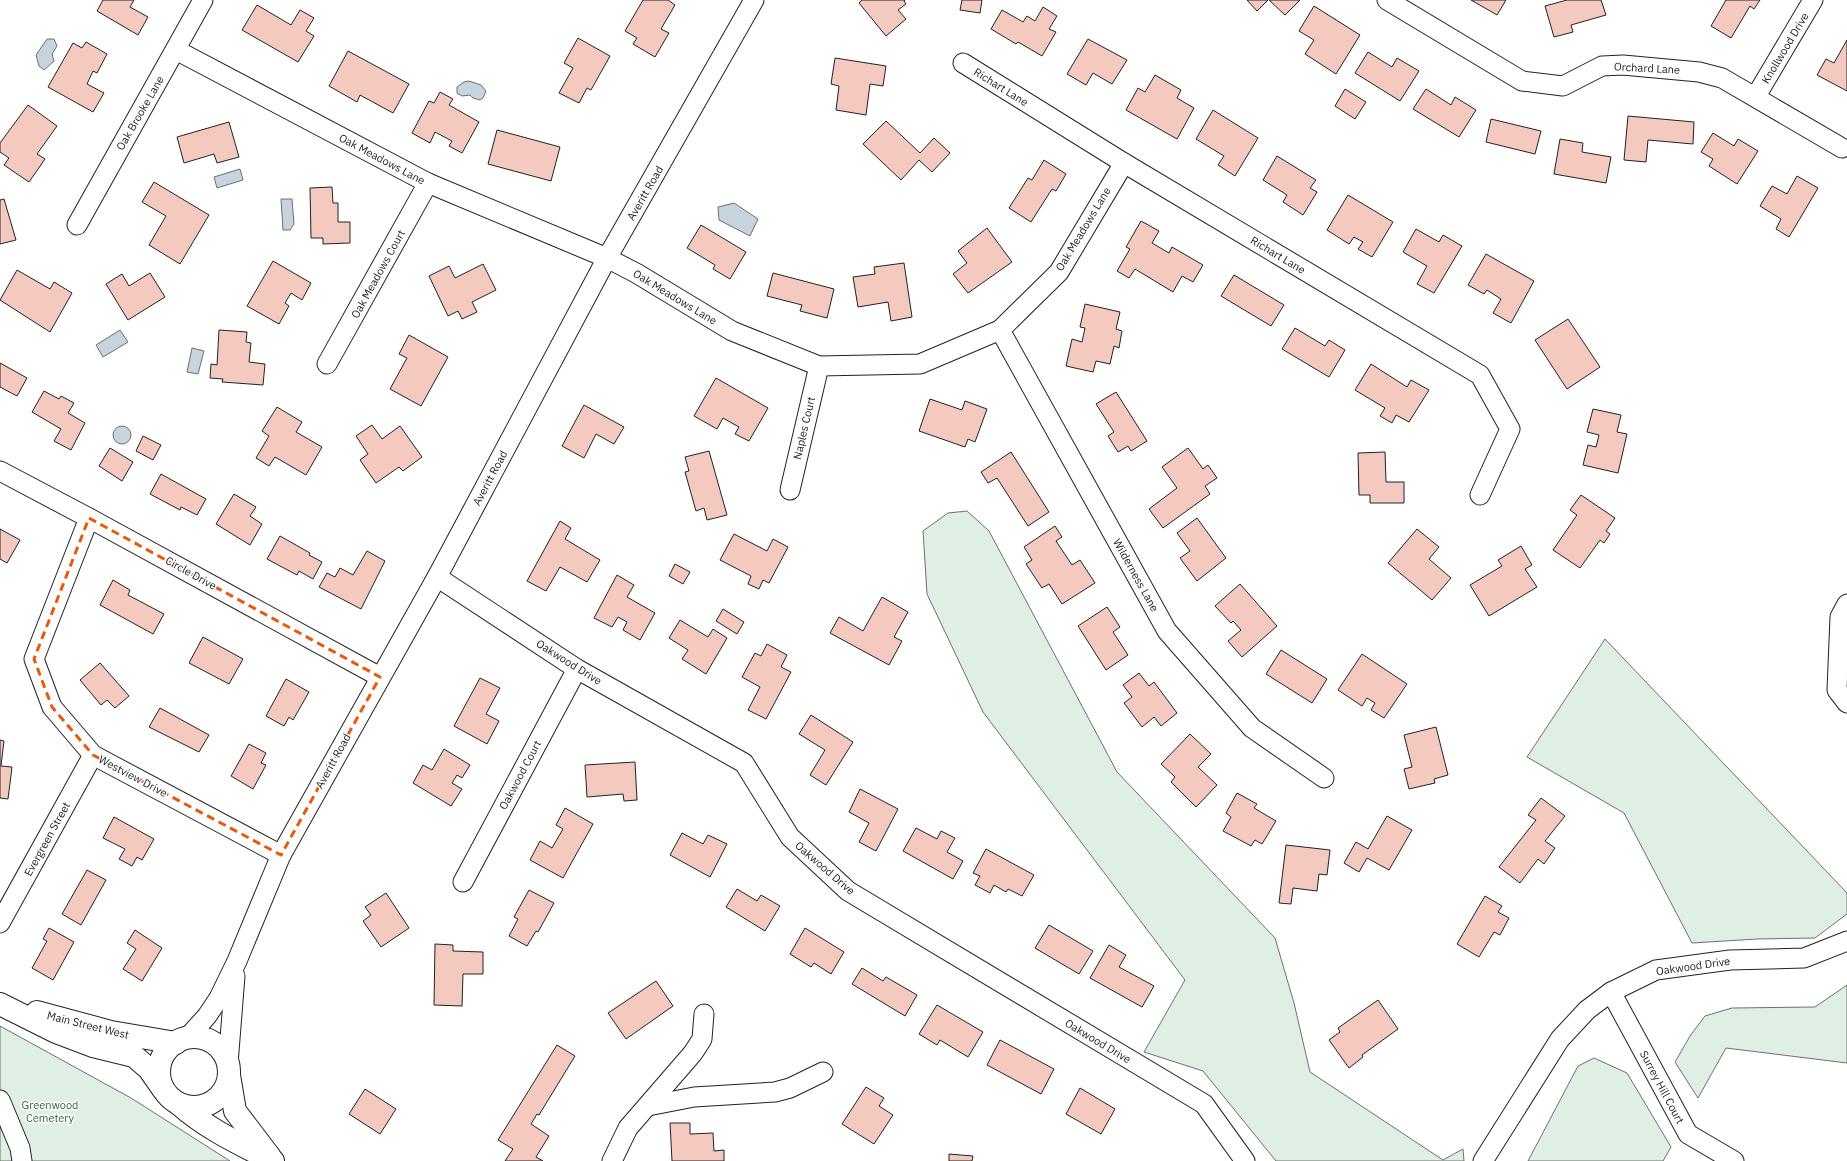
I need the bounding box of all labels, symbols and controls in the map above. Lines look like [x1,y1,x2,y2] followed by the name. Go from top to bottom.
[1758,10,1812,86] street label: Knollwood Drive
[1614,59,1680,77] street label: Orchard Lane
[971,65,1031,109] street label: Richart Lane
[113,73,167,153] street label: Oak Brooke Lane
[337,130,427,188] street label: Oak Meadows Lane
[624,163,666,223] street label: Averitt Road
[1052,184,1114,274] street label: Oak Meadows Lane
[348,227,408,321] street label: Oak Meadows Court
[1248,233,1308,277] street label: Richart Lane
[630,266,720,328] street label: Oak Meadows Lane
[790,395,818,461] street label: Naples Court
[470,448,510,508] street label: Averitt Road
[1110,536,1162,614] street label: Wilderness Lane
[163,553,219,593] street label: Circle Drive
[534,636,604,688] street label: Oakwood Drive
[312,731,354,791] street label: Averitt Road
[496,738,544,812] street label: Oakwood Court
[96,752,170,800] street label: Westview Drive
[21,799,73,878] street label: Evergreen Street
[792,838,858,898] street label: Oakwood Drive
[1655,954,1731,978] street label: Oakwood Drive
[46,1008,131,1042] street label: Main Street West
[1062,1016,1134,1066] street label: Oakwood Drive
[1637,1048,1687,1126] street label: Surrey Hill Court
[22,1098,79,1125] park label: Greenwood Cemetery

